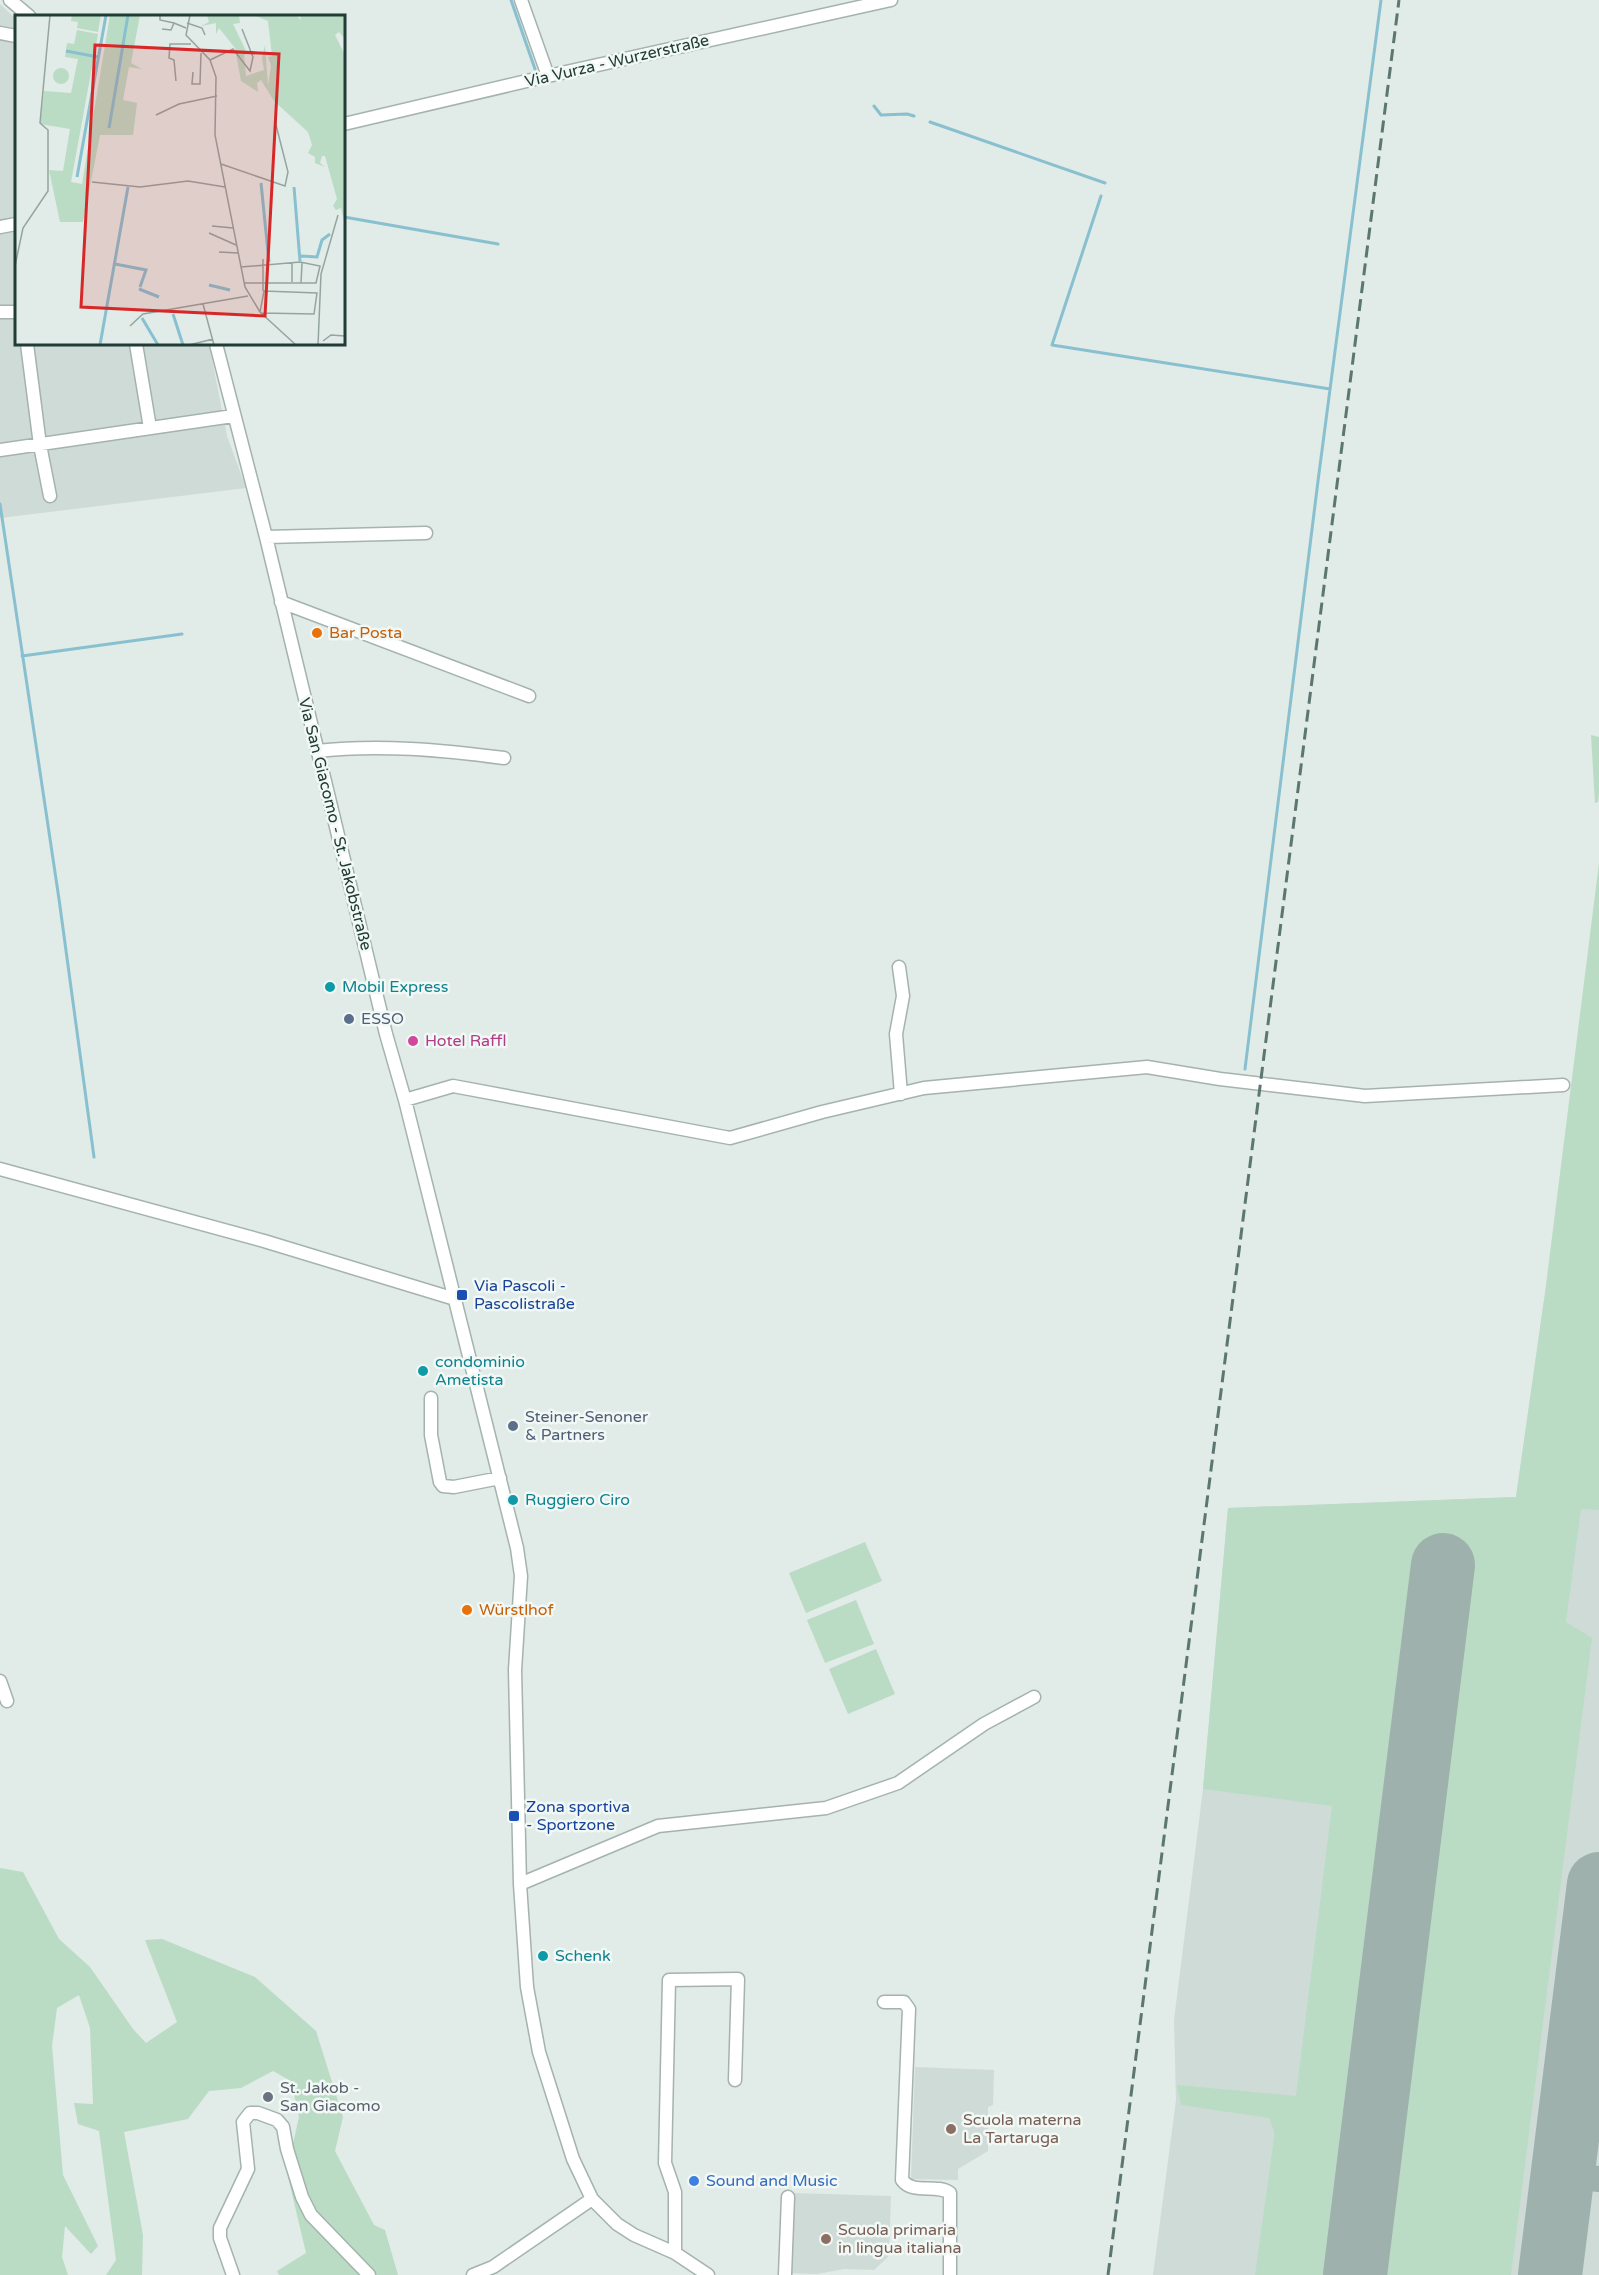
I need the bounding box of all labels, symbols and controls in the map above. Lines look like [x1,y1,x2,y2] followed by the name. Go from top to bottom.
[15,15,345,345] inset map
[523,30,711,92] street label: Via Vurza - Wurzerstraße
[329,623,402,643] place label: Bar Posta
[310,626,324,640] marker: Bar Posta
[294,696,376,952] street label: Via San Giacomo - St. Jakobstraße
[342,977,448,997] place label: Mobil Express
[323,980,337,994] marker: Mobil Express
[361,1009,404,1029] place label: ESSO
[342,1012,356,1026] marker: ESSO
[425,1031,506,1051] place label: Hotel Raffl
[406,1034,420,1048] marker: Hotel Raffl
[474,1276,575,1314] place label: Via Pascoli - Pascolistraße
[455,1288,469,1302] marker: Via Pascoli - Pascolistraße
[435,1352,525,1390] place label: condominio Ametista
[416,1364,430,1378] marker: condominio Ametista
[525,1407,649,1445] place label: Steiner-Senoner & Partners
[506,1419,520,1433] marker: Steiner-Senoner & Partners
[525,1490,630,1510] place label: Ruggiero Ciro
[506,1493,520,1507] marker: Ruggiero Ciro
[479,1600,555,1620] place label: Würstlhof
[460,1603,474,1617] marker: Würstlhof
[526,1797,630,1835] place label: Zona sportiva - Sportzone
[507,1809,521,1823] marker: Zona sportiva - Sportzone
[555,1946,611,1966] place label: Schenk
[536,1949,550,1963] marker: Schenk
[280,2078,380,2116] place label: St. Jakob - San Giacomo
[261,2090,275,2104] marker: St. Jakob - San Giacomo
[963,2110,1081,2148] place label: Scuola materna La Tartaruga
[944,2122,958,2136] marker: Scuola materna La Tartaruga
[706,2171,838,2191] place label: Sound and Music
[687,2174,701,2188] marker: Sound and Music
[838,2220,961,2258] place label: Scuola primaria in lingua italiana
[819,2232,833,2246] marker: Scuola primaria in lingua italiana

